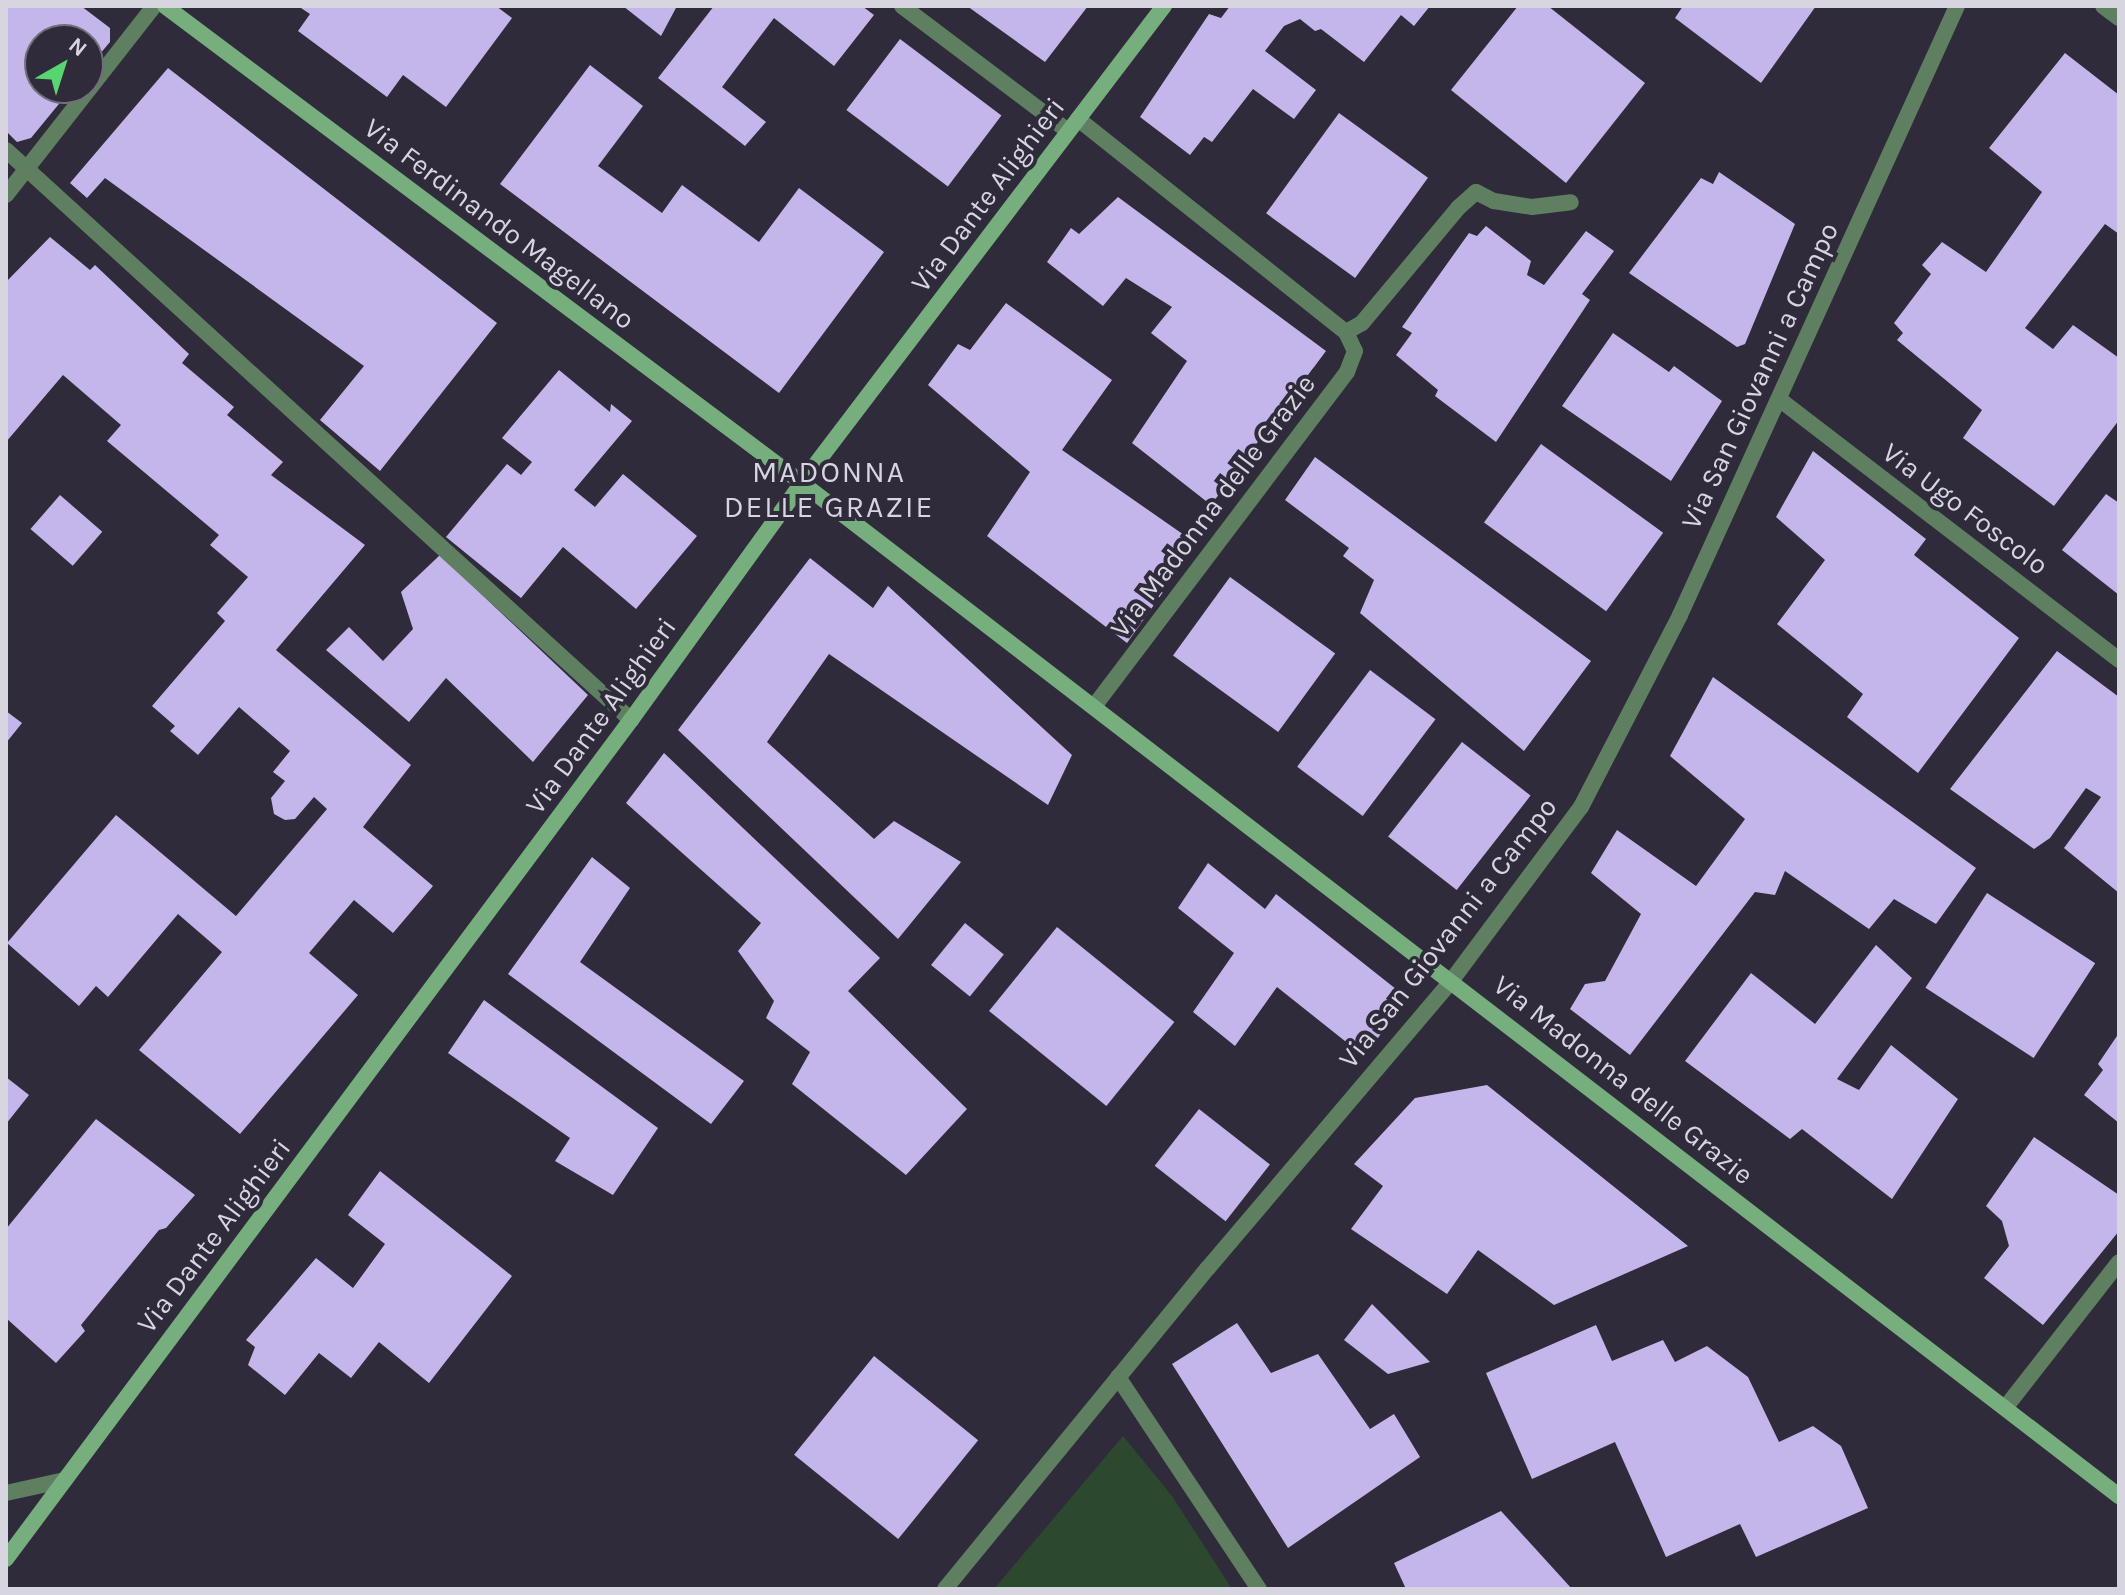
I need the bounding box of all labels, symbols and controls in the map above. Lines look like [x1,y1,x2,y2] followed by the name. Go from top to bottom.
[24,24,104,104] north arrow
[64,32,92,62] text: N
[904,91,1072,299] street label: Via Dante Alighieri
[357,111,641,337] street label: Via Ferdinando Magellano
[1674,217,1846,535] street label: Via San Giovanni a Campo
[1103,368,1323,644] street label: Via Madonna delle Grazie
[1875,436,2055,582] street label: Via Ugo Foscolo
[724,454,934,524] district label: MADONNA DELLE GRAZIE
[518,611,684,821] street label: Via Dante Alighieri
[1332,791,1564,1075] street label: Via San Giovanni a Campo
[1486,968,1760,1192] street label: Via Madonna delle Grazie
[130,1132,298,1340] street label: Via Dante Alighieri

